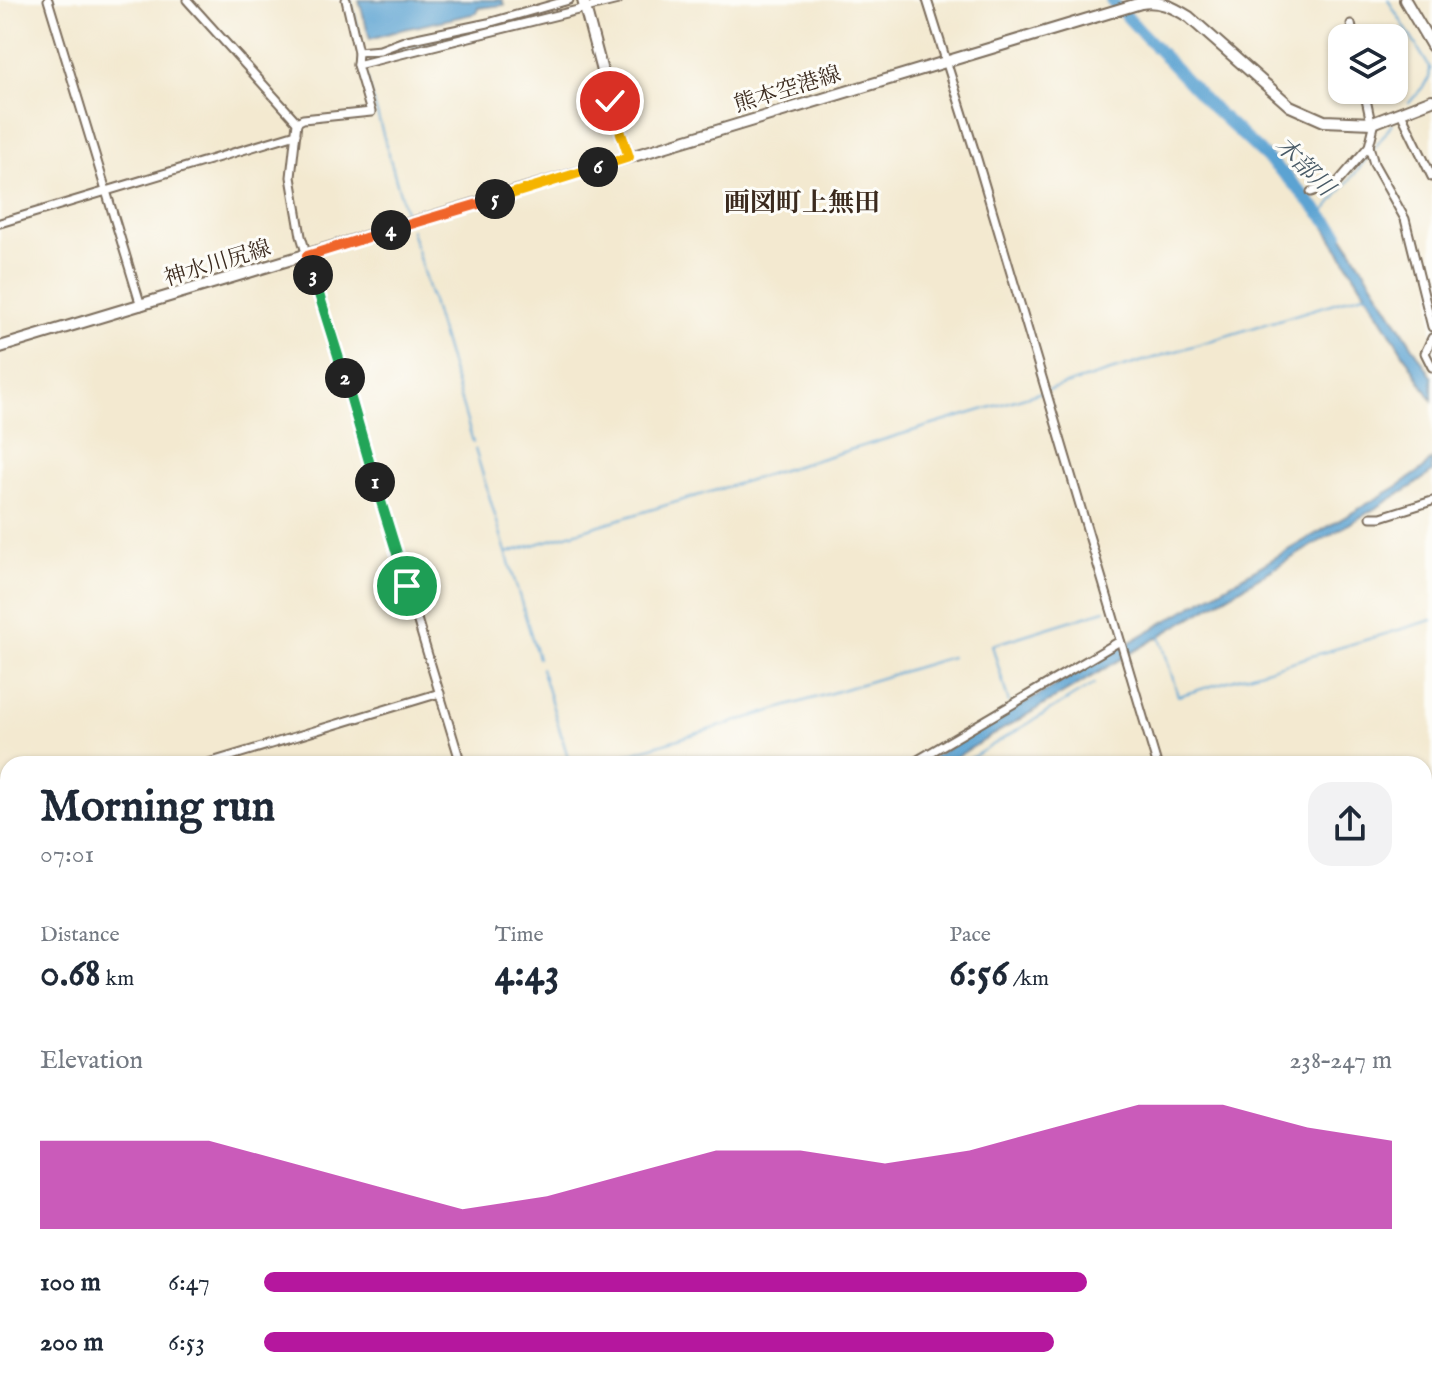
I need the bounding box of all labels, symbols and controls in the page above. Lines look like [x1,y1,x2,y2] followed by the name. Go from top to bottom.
[1328,24,1408,104] map controls
[1328,24,1408,104] button: layers
[731,60,844,119] street label: 熊本空港線
[576,67,644,135] pin
[588,79,632,123] icon: check
[1268,131,1342,206] water label: 木部川
[578,147,618,187] pin: 6
[593,153,603,181] text: 6
[475,179,515,219] pin: 5
[491,185,499,213] text: 5
[724,187,880,220] district label: 画図町上無田
[371,210,411,250] pin: 4
[386,216,396,244] text: 4
[161,234,274,293] street label: 神水川尻線
[293,255,333,295] pin: 3
[309,261,317,289] text: 3
[325,358,365,398] pin: 2
[340,364,350,392] text: 2
[355,462,395,502] pin: 1
[371,468,379,496] text: 1
[373,552,441,620] pin
[385,564,429,608] icon: arrive
[40,780,275,836] text: Morning run
[1308,782,1392,866] button: share
[40,838,94,871] text: 07:01
[40,921,120,949] text: Distance
[495,921,544,949] text: Time
[949,921,991,949] text: Pace
[40,949,101,1000] text: 0.68
[495,949,559,1000] text: 4:43
[949,949,1008,1000] text: 6:56
[101,965,134,993] text: km
[1008,965,1049,993] text: /km
[40,1044,143,1077] text: Elevation
[1289,1044,1392,1077] text: 238–247 m
[40,1266,101,1299] text: 100 m
[168,1266,210,1299] text: 6:47
[40,1326,104,1359] text: 200 m
[168,1326,205,1359] text: 6:53

